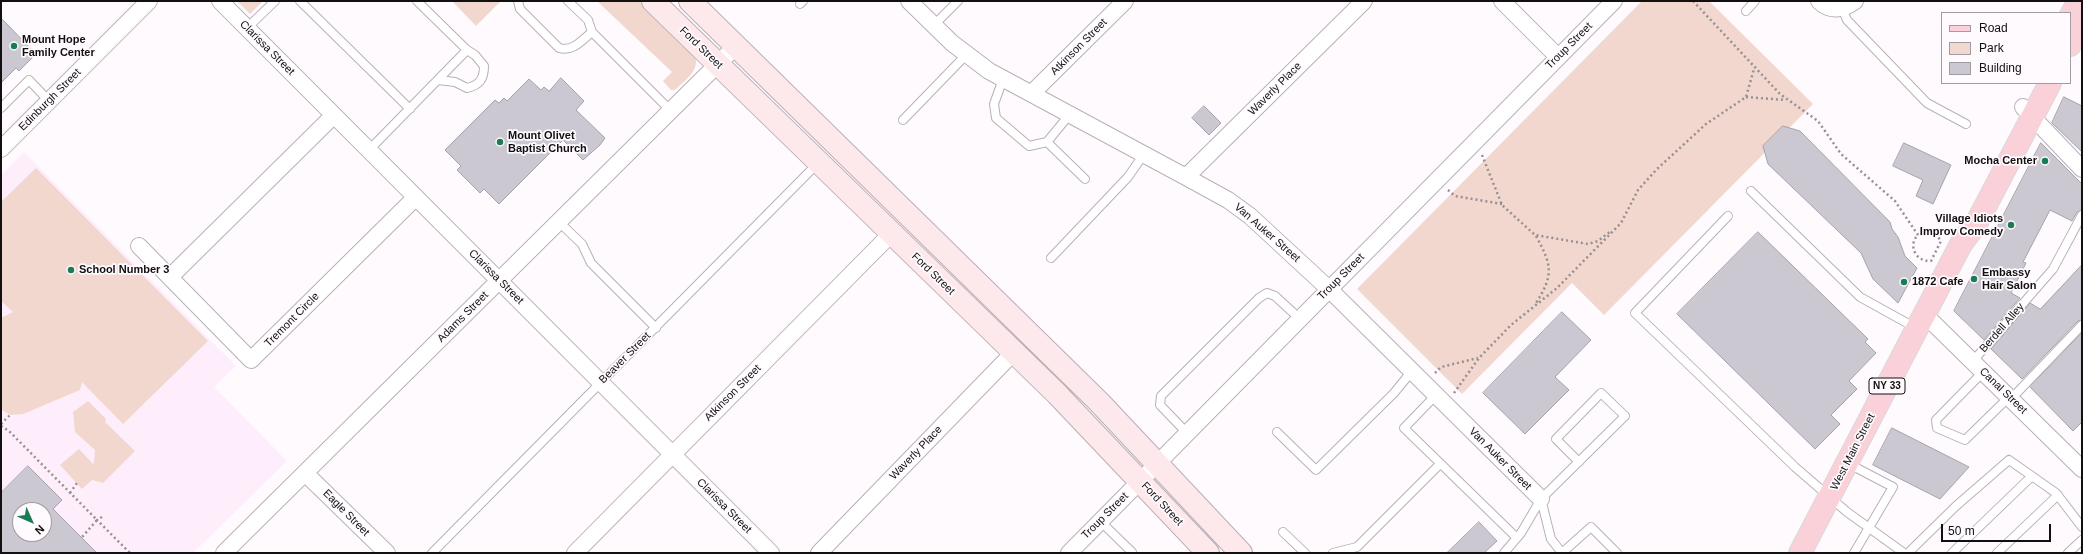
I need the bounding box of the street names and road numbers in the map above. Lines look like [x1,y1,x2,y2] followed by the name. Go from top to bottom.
[1048,16,1110,78] street label: Atkinson Street
[237,18,297,78] street label: Clarissa Street
[1543,20,1595,72] street label: Troup Street
[677,24,725,72] street label: Ford Street
[1246,60,1304,118] street label: Waverly Place
[16,66,84,134] street label: Edinburgh Street
[1231,201,1303,265] street label: Van Auker Street
[466,247,526,307] street label: Clarissa Street
[909,250,957,298] street label: Ford Street
[1315,251,1367,303] street label: Troup Street
[435,289,491,345] street label: Adams Street
[262,290,322,350] street label: Tremont Circle
[1977,301,2027,355] street label: Berdell Alley
[597,330,653,386] street label: Beaver Street
[702,362,764,424] street label: Atkinson Street
[1976,365,2030,417] street label: Canal Street
[1869,378,1905,394] road number: NY 33
[1828,412,1878,492] street label: West Main Street
[887,423,945,483] street label: Waverly Place
[1466,425,1534,493] street label: Van Auker Street
[694,476,754,536] street label: Clarissa Street
[1138,479,1186,529] street label: Ford Street
[320,487,372,539] street label: Eagle Street
[1079,490,1131,542] street label: Troup Street

